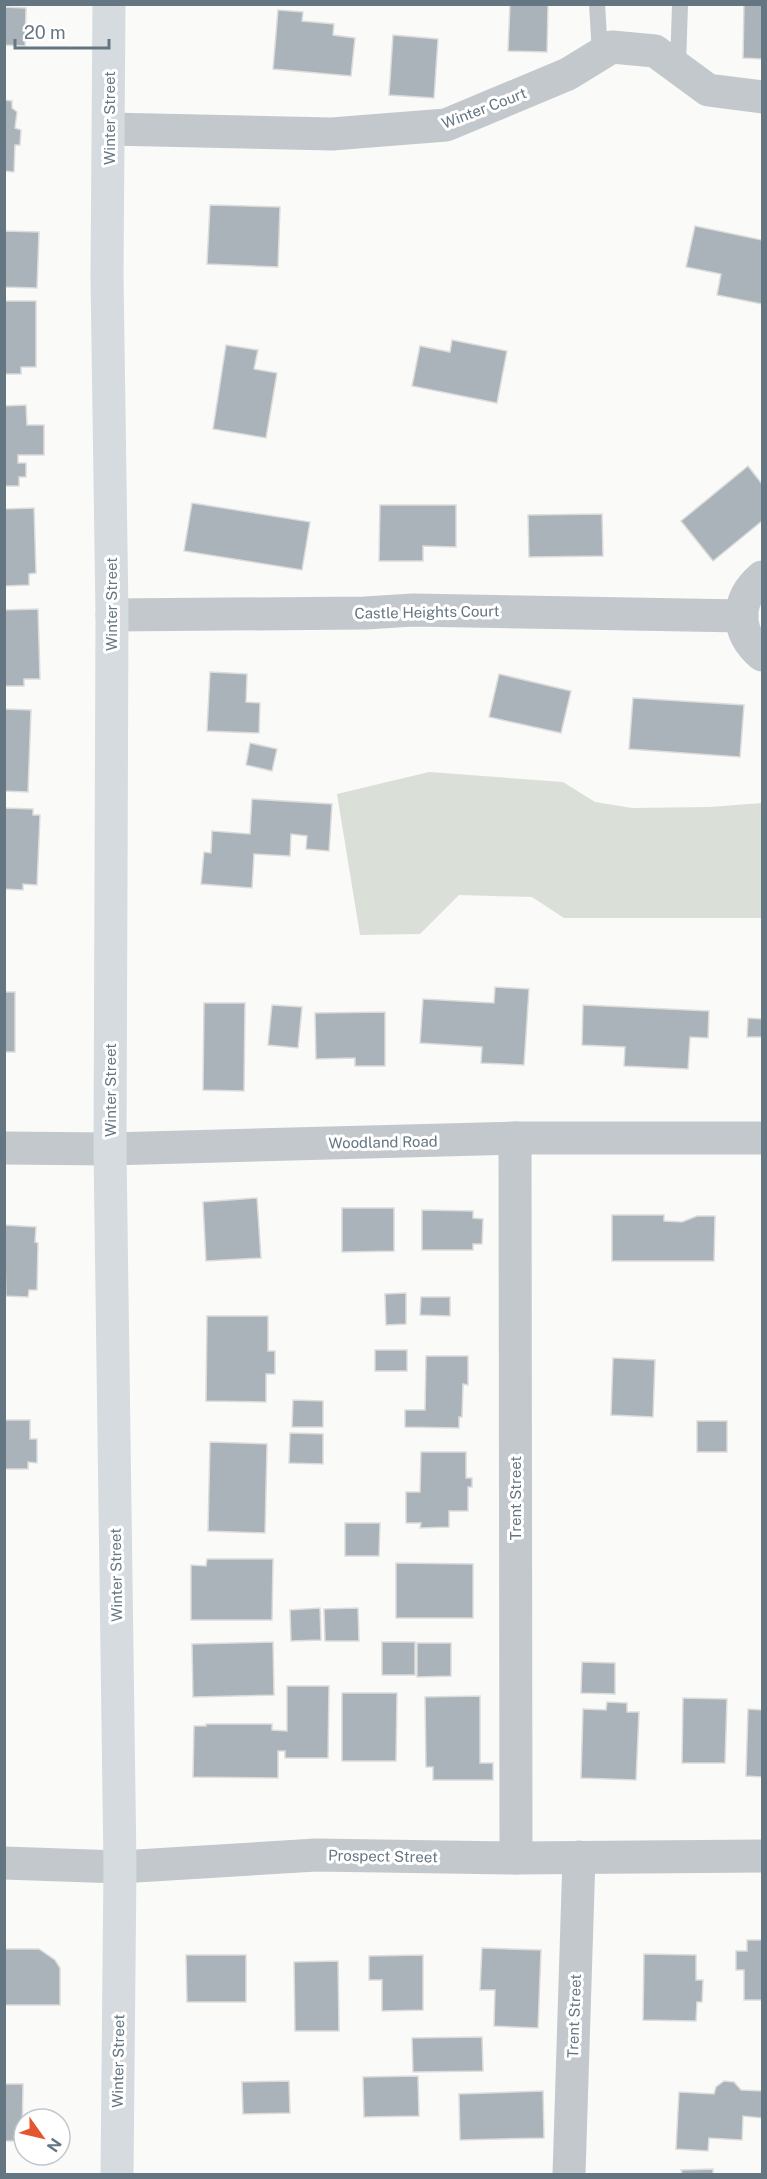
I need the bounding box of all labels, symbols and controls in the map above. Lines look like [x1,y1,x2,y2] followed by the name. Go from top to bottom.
[15,12,110,50] scale bar
[24,22,66,43] text: 20 m
[101,71,118,165] street label: Winter Street
[439,84,529,132] street label: Winter Court
[103,557,120,651] street label: Winter Street
[354,602,500,622] street label: Castle Heights Court
[102,1043,119,1137] street label: Winter Street
[328,1133,438,1151] street label: Woodland Road
[507,1456,524,1540] street label: Trent Street
[107,1528,125,1622] street label: Winter Street
[328,1847,438,1865] street label: Prospect Street
[564,1973,584,2058] street label: Trent Street
[109,2014,127,2108] street label: Winter Street
[12,2107,72,2167] north arrow
[43,2135,65,2156] text: N

